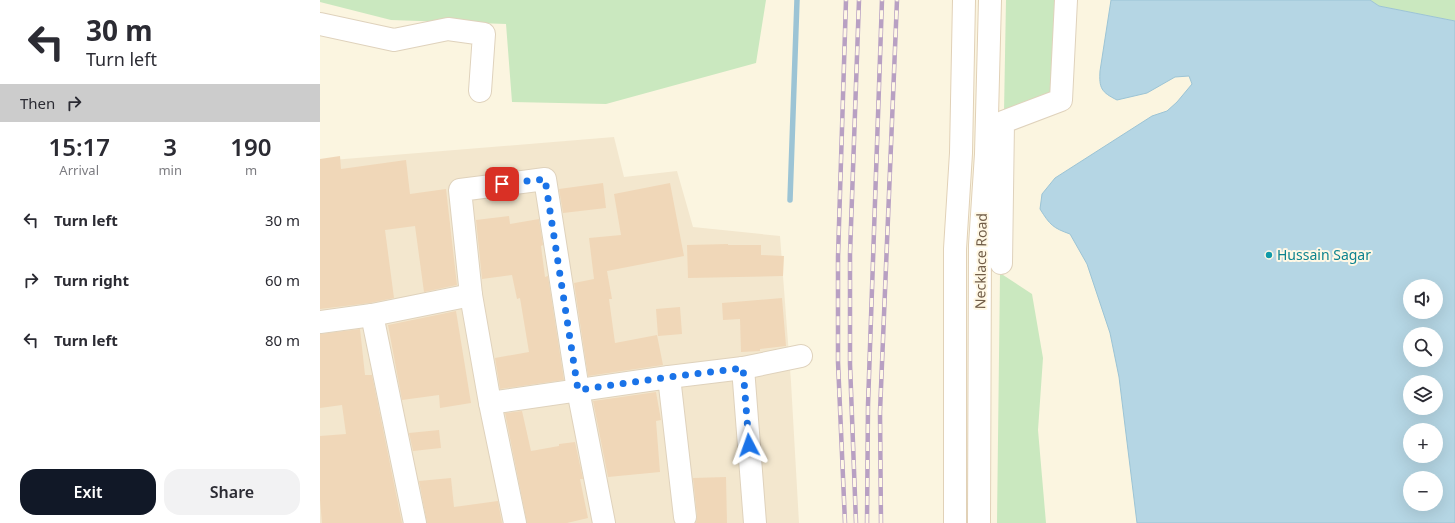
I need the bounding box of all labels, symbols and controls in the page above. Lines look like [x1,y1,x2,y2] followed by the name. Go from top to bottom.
[86,11,153,49] text: 30 m
[20,16,72,68] icon: left
[86,47,157,71] text: Turn left
[63,92,85,114] icon: right
[20,93,55,113] text: Then
[48,130,110,163] text: 15:17
[163,130,177,163] text: 3
[230,130,272,163] text: 190
[59,161,99,179] text: Arrival
[158,161,182,179] text: min
[245,161,257,179] text: m
[485,167,519,201] pin
[491,173,513,195] icon: arrive
[20,209,42,231] icon: left
[54,210,118,230] text: Turn left
[265,210,300,230] text: 30 m
[970,213,991,309] street label: Necklace Road
[1277,245,1371,264] place label: Hussain Sagar
[1264,250,1274,260] marker: Hussain Sagar
[20,269,42,291] icon: right
[54,270,129,290] text: Turn right
[265,270,300,290] text: 60 m
[1403,279,1443,511] map controls
[1403,279,1443,319] button: sound
[1403,327,1443,367] button: search
[20,329,42,351] icon: left
[54,330,118,350] text: Turn left
[265,330,300,350] text: 80 m
[1403,375,1443,415] button: layers
[1403,423,1443,463] button: +
[728,424,770,466] position arrow
[20,469,156,515] button: Exit
[164,469,300,515] button: Share
[1403,471,1443,511] button: −

